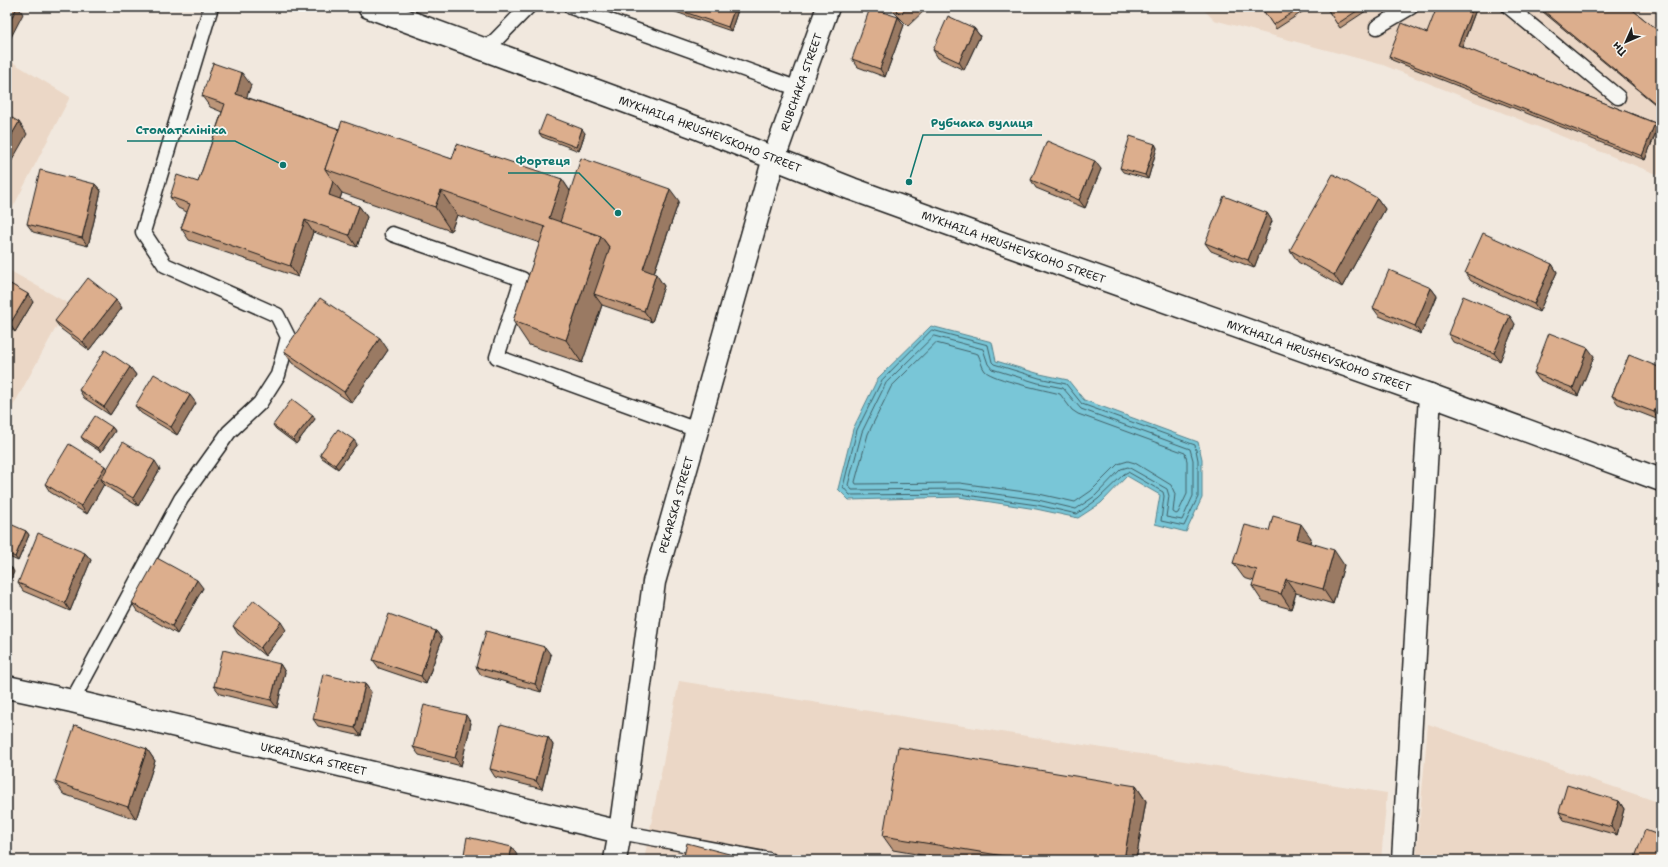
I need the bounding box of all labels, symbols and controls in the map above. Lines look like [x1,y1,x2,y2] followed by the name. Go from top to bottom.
[1606,22,1646,62] north arrow
[777,31,826,133] street label: RUBCHAKA STREET
[1609,38,1630,59] text: Пн
[617,93,804,176] street label: MYKHAILA HRUSHEVSKOHO STREET
[923,111,1042,135] callout: Рубчака вулиця
[931,115,1033,131] text: Рубчака вулиця
[127,117,235,141] callout: Стоматклініка
[135,122,227,138] text: Стоматклініка
[508,149,579,173] callout: Фортеця
[516,153,570,169] text: Фортеця
[919,208,1108,287] street label: MYKHAILA HRUSHEVSKOHO STREET
[1225,317,1413,396] street label: MYKHAILA HRUSHEVSKOHO STREET
[655,454,697,555] street label: PEKARSKA STREET
[259,739,368,779] street label: UKRAINSKA STREET

